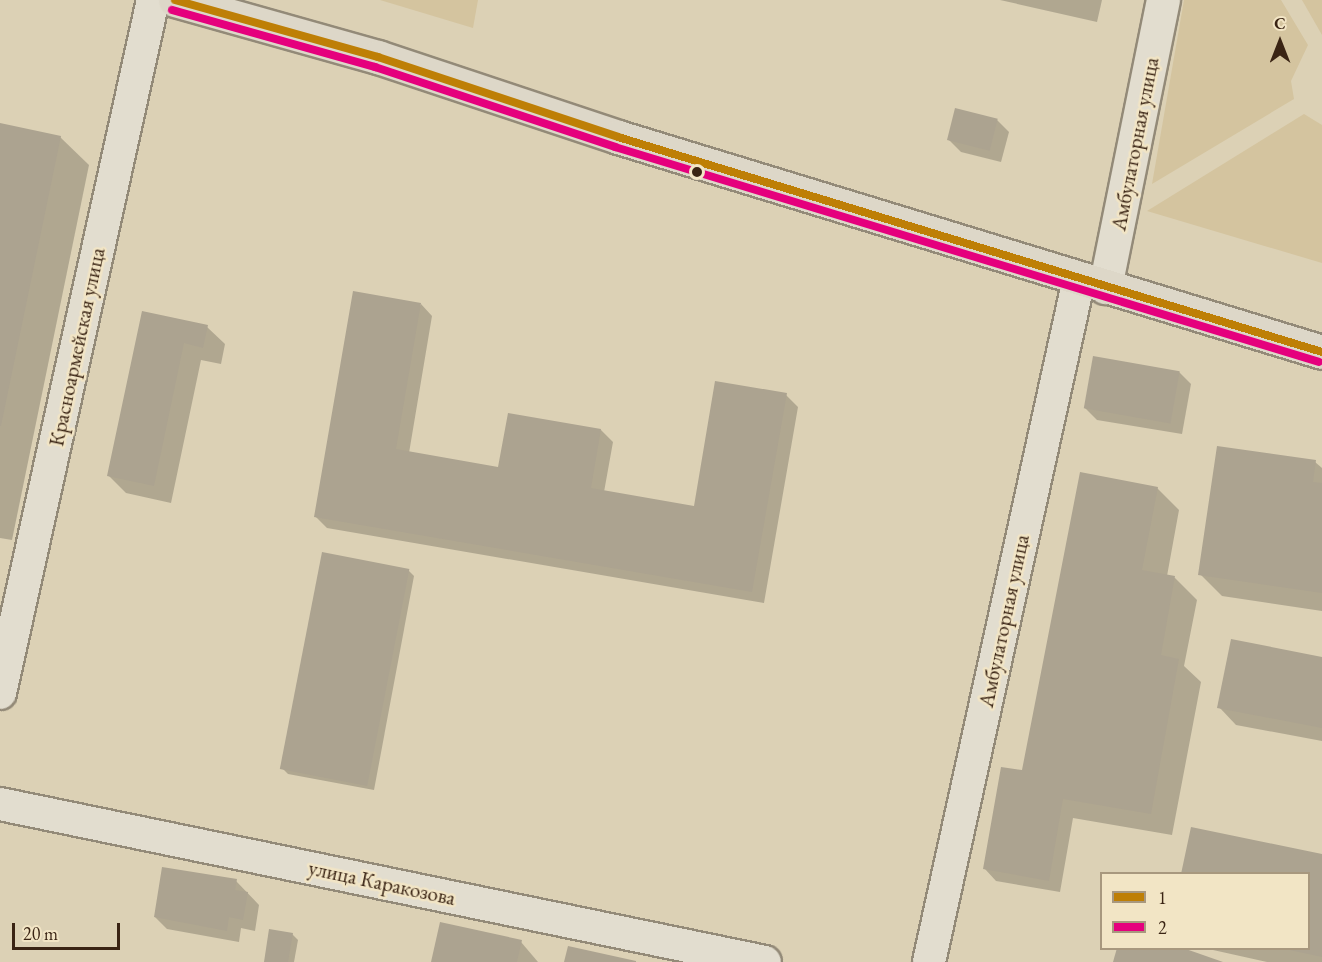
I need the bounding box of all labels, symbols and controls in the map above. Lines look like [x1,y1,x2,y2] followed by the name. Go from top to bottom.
[1250,12,1310,72] north arrow
[1274,13,1286,34] text: С
[1106,55,1164,233] street label: Амбулаторная улица
[691,166,703,178] unlabelled marker
[44,245,110,449] street label: Красноармейская улица
[973,532,1035,710] street label: Амбулаторная улица
[306,855,458,911] street label: улица Каракозова
[1100,872,1310,950] legend
[1158,886,1167,909] text: 1
[15,911,123,949] scale bar
[1158,916,1167,939] text: 2
[23,922,58,945] text: 20 m

